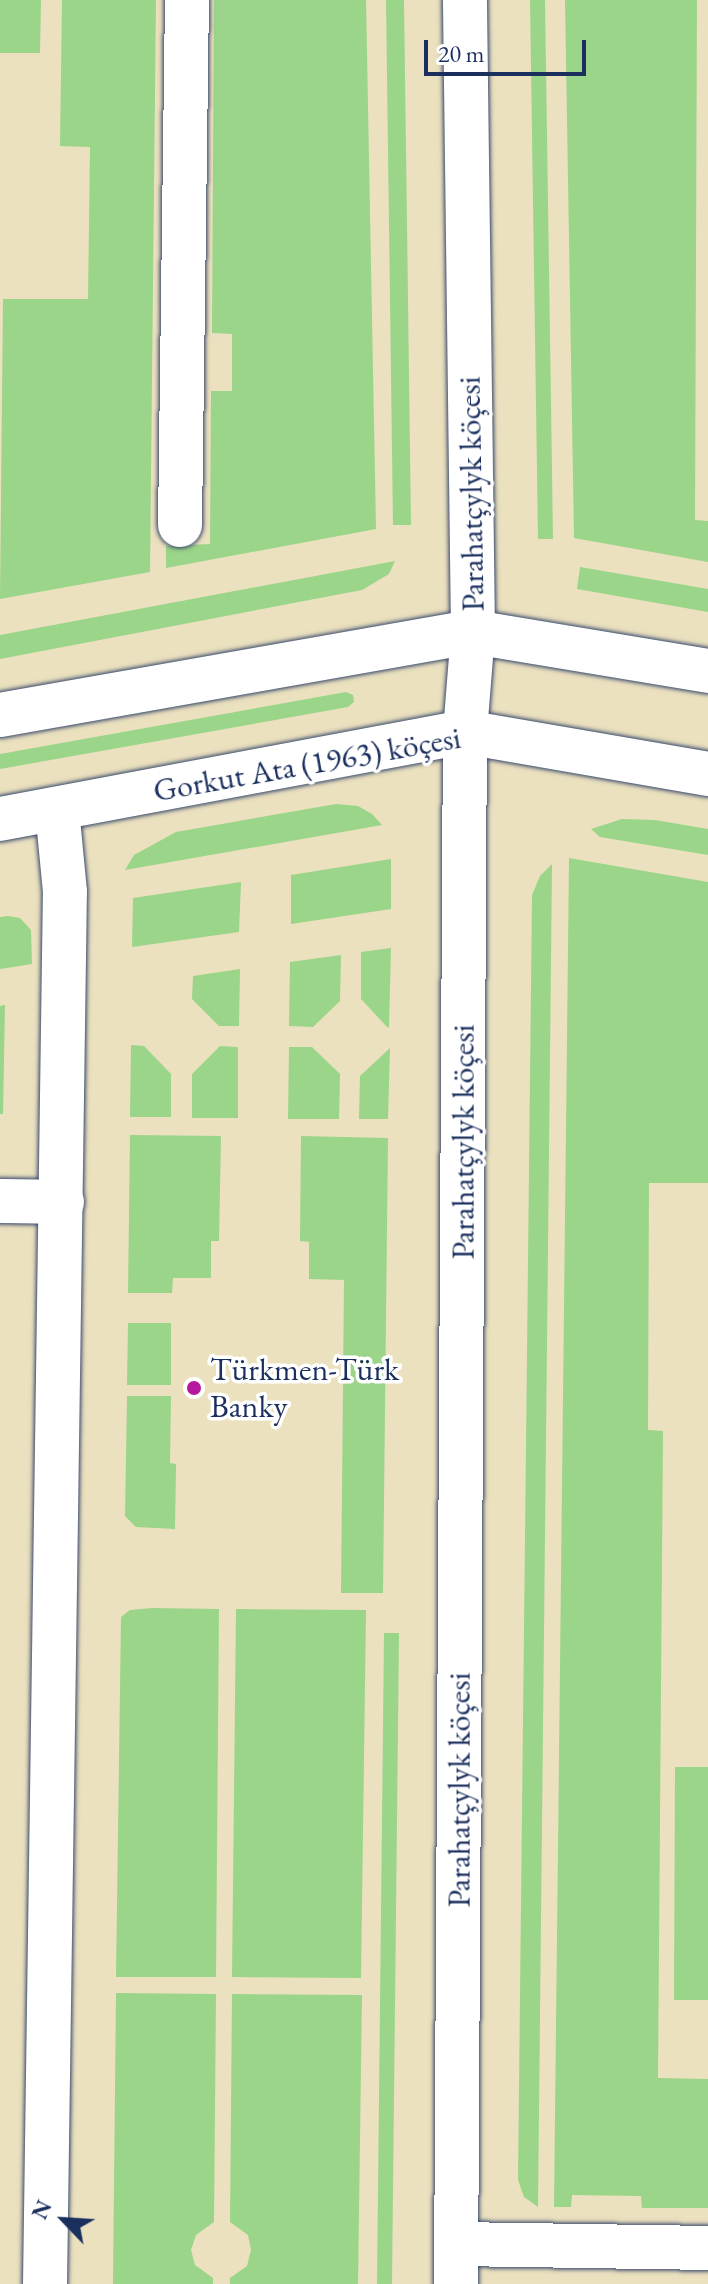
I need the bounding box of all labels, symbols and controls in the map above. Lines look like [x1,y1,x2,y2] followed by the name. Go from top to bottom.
[428,24,590,74] scale bar
[438,38,485,69] text: 20 m
[450,376,492,612] street label: Parahatçylyk köçesi
[150,718,464,810] street label: Gorkut Ata (1963) köçesi
[444,1025,482,1259] street label: Parahatçylyk köçesi
[210,1351,399,1426] place label: Türkmen-Türk Banky
[185,1379,203,1397] marker: Türkmen-Türk Banky
[440,1673,478,1907] street label: Parahatçylyk köçesi
[24,2180,104,2260] north arrow
[25,2195,59,2224] text: N

